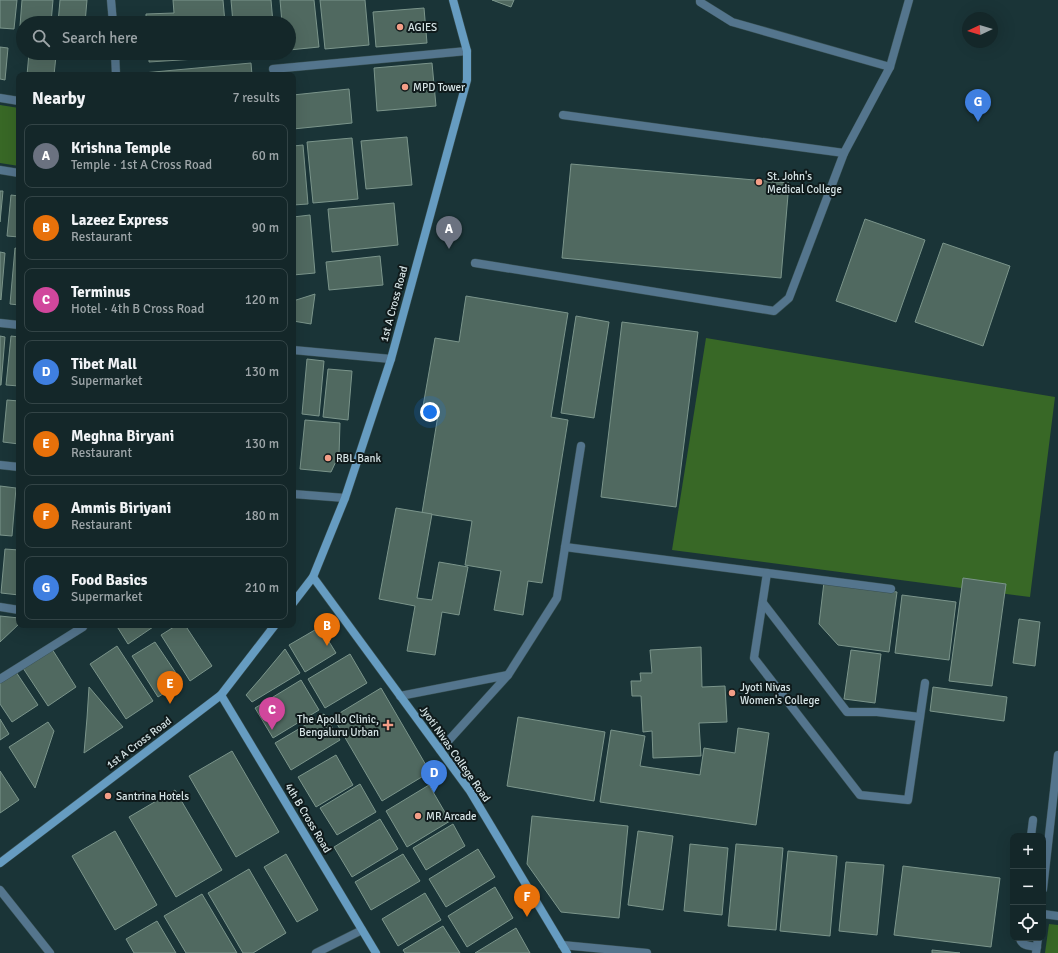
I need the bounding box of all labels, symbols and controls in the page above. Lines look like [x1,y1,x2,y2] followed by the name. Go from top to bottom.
[962,12,998,48] north arrow
[16,16,296,60] search box
[408,21,437,34] place label: AGIES
[395,22,405,32] marker: AGIES
[30,27,52,49] icon: search
[62,29,138,47] text: Search here
[413,81,465,94] place label: MPD Tower
[400,82,410,92] marker: MPD Tower
[32,88,85,109] text: Nearby
[965,89,991,122] pin: G
[232,90,280,106] text: 7 results
[71,139,171,157] text: Krishna Temple
[42,148,50,164] text: A
[252,148,279,164] text: 60 m
[71,157,212,173] text: Temple · 1st A Cross Road
[767,170,842,196] place label: St. John's Medical College
[754,177,764,187] marker: St. John's Medical College
[71,211,168,229] text: Lazeez Express
[436,216,462,249] pin: A
[42,220,50,236] text: B
[252,220,279,236] text: 90 m
[71,229,132,245] text: Restaurant
[378,264,410,343] street label: 1st A Cross Road
[71,283,130,301] text: Terminus
[42,292,50,308] text: C
[245,292,279,308] text: 120 m
[71,301,204,317] text: Hotel · 4th B Cross Road
[71,355,137,373] text: Tibet Mall
[42,364,50,380] text: D
[245,364,279,380] text: 130 m
[71,373,143,389] text: Supermarket
[420,402,440,422] your location
[71,427,174,445] text: Meghna Biryani
[42,436,50,452] text: E
[245,436,279,452] text: 130 m
[71,445,132,461] text: Restaurant
[336,452,382,465] place label: RBL Bank
[323,453,333,463] marker: RBL Bank
[71,499,171,517] text: Ammis Biriyani
[43,508,49,524] text: F
[245,508,279,524] text: 180 m
[71,517,132,533] text: Restaurant
[71,571,147,589] text: Food Basics
[42,580,50,596] text: G
[245,580,279,596] text: 210 m
[71,589,143,605] text: Supermarket
[314,613,340,646] pin: B
[157,671,183,704] pin: E
[740,681,820,707] place label: Jyoti Nivas Women's College
[727,688,737,698] marker: Jyoti Nivas Women's College
[259,697,285,730] pin: C
[417,703,493,805] street label: Jyoti Nivas College Road
[297,713,379,739] place label: The Apollo Clinic, Bengaluru Urban
[104,714,174,772] street label: 1st A Cross Road
[382,719,394,731] marker: The Apollo Clinic, Bengaluru Urban
[421,760,447,793] pin: D
[282,781,334,855] street label: 4th B Cross Road
[116,790,189,803] place label: Santrina Hotels
[103,791,113,801] marker: Santrina Hotels
[426,810,477,823] place label: MR Arcade
[413,811,423,821] marker: MR Arcade
[1010,833,1046,941] map controls
[1010,833,1046,869] button: +
[1010,869,1046,905] button: −
[514,884,540,917] pin: F
[1010,905,1046,941] button: locate

